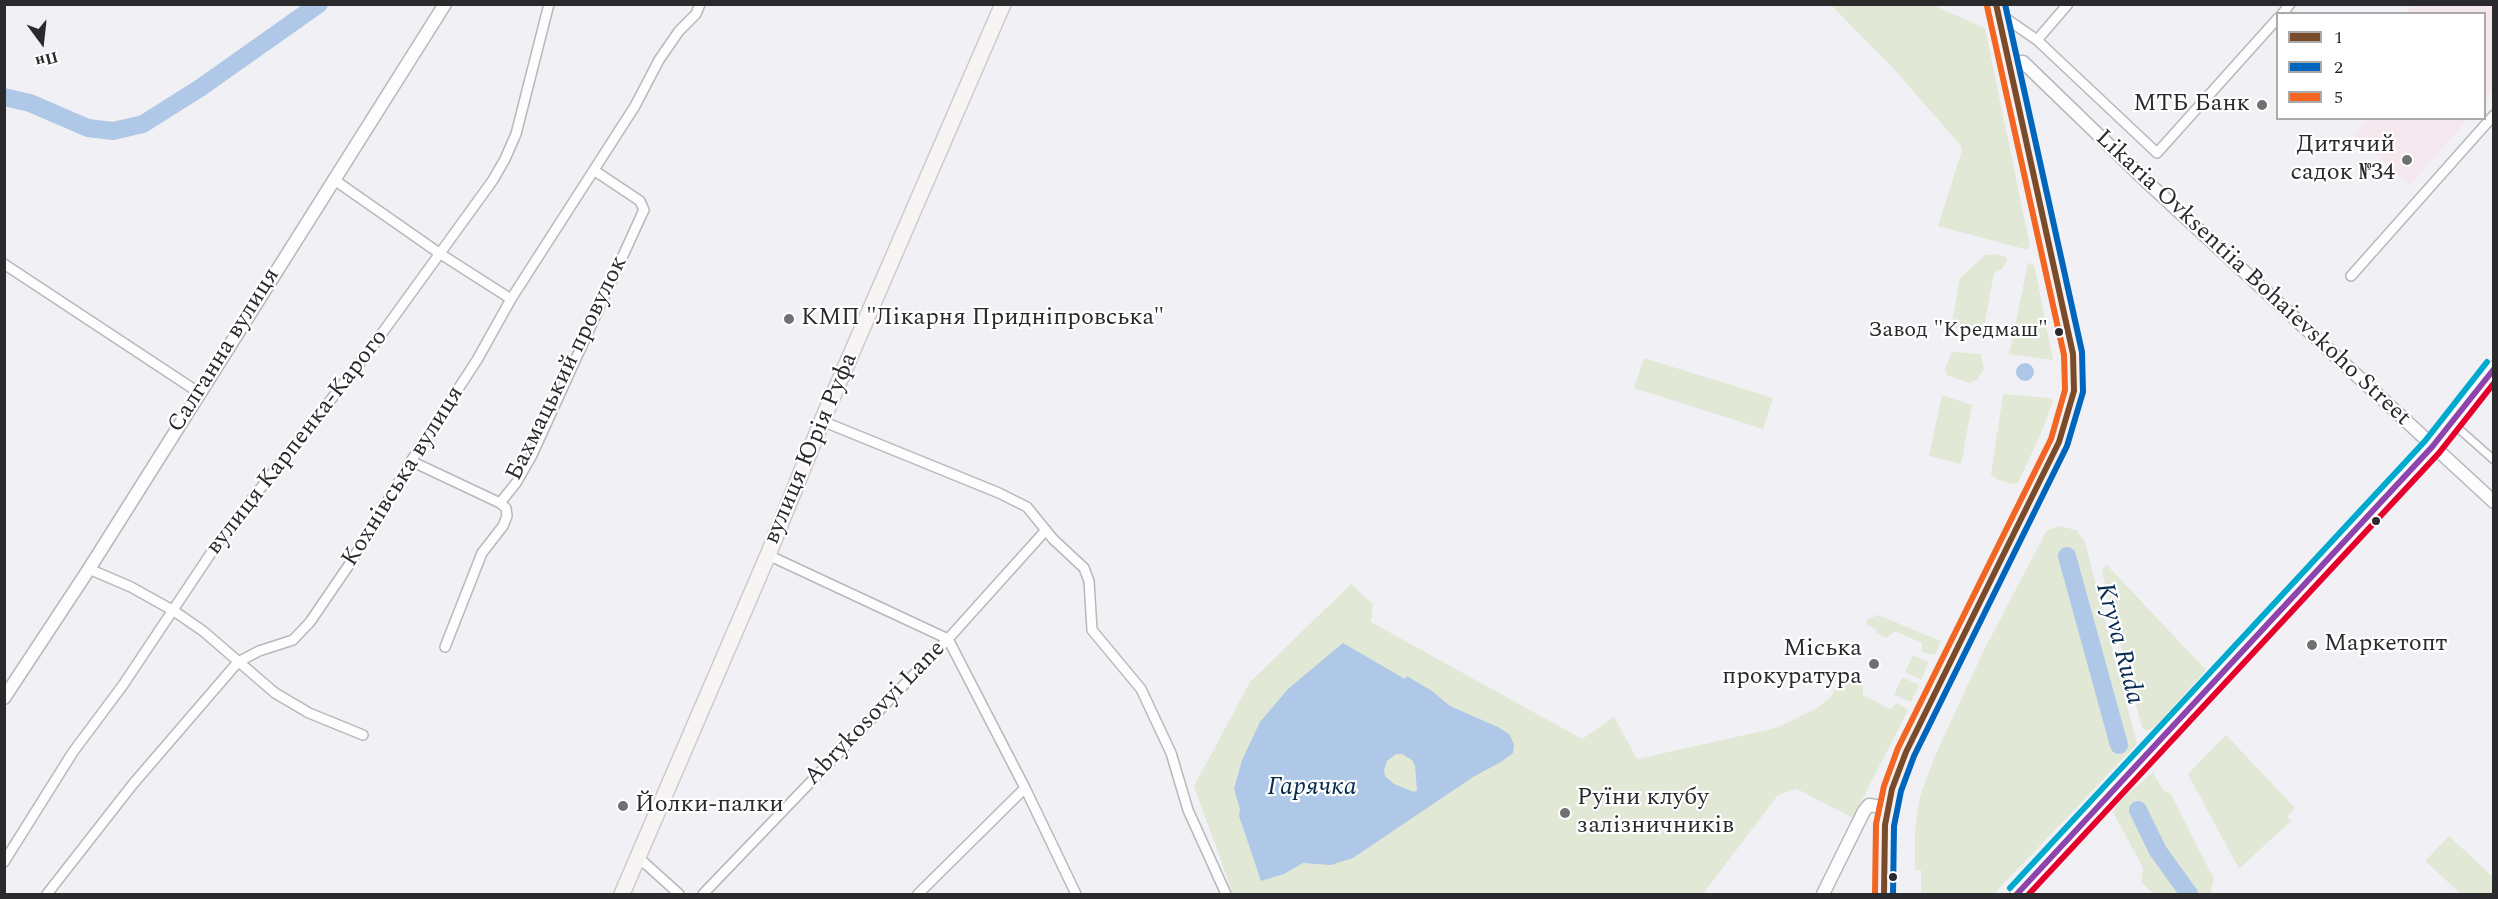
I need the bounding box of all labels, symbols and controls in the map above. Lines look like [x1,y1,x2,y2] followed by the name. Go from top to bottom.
[12,12,72,72] north arrow
[2276,12,2486,120] legend
[2334,24,2343,51] text: 1
[32,45,61,74] text: Пн
[2334,54,2343,81] text: 2
[2334,84,2343,111] text: 5
[2133,91,2250,119] place label: МТБ Банк
[2255,98,2269,112] marker: МТБ Банк
[2088,125,2416,433] street label: Likaria Ovksentiia Bohaievskoho Street
[2291,132,2395,188] place label: Дитячий садок №34
[2400,153,2414,167] marker: Дитячий садок №34
[501,252,635,486] street label: Бахмацький провулок
[163,263,287,439] street label: Салганна вулиця
[801,305,1164,333] place label: КМП "Лікарня Придніпровська"
[782,312,796,326] marker: КМП "Лікарня Придніпровська"
[1868,319,2048,345] place label: Завод "Кредмаш"
[201,324,395,562] street label: вулиця Карпенка-Карого
[2053,326,2065,338] marker: Завод "Кредмаш"
[759,349,865,549] street label: вулиця Юрія Руфа
[337,381,471,573] street label: Кохнівська вулиця
[2370,515,2382,527] unlabelled marker
[2087,580,2149,708] water label: Kryva Ruda
[2324,631,2447,659] place label: Маркетопт
[800,636,952,792] street label: Abrykosovyi Lane
[1722,636,1862,692] place label: Міська прокуратура
[2305,638,2319,652] marker: Маркетопт
[1867,657,1881,671] marker: Міська прокуратура
[1267,773,1357,805] water label: Гарячка
[1577,785,1734,841] place label: Руїни клубу залізничників
[635,792,784,820] place label: Йолки-палки
[616,799,630,813] marker: Йолки-палки
[1558,806,1572,820] marker: Руїни клубу залізничників
[1887,871,1899,883] unlabelled marker

